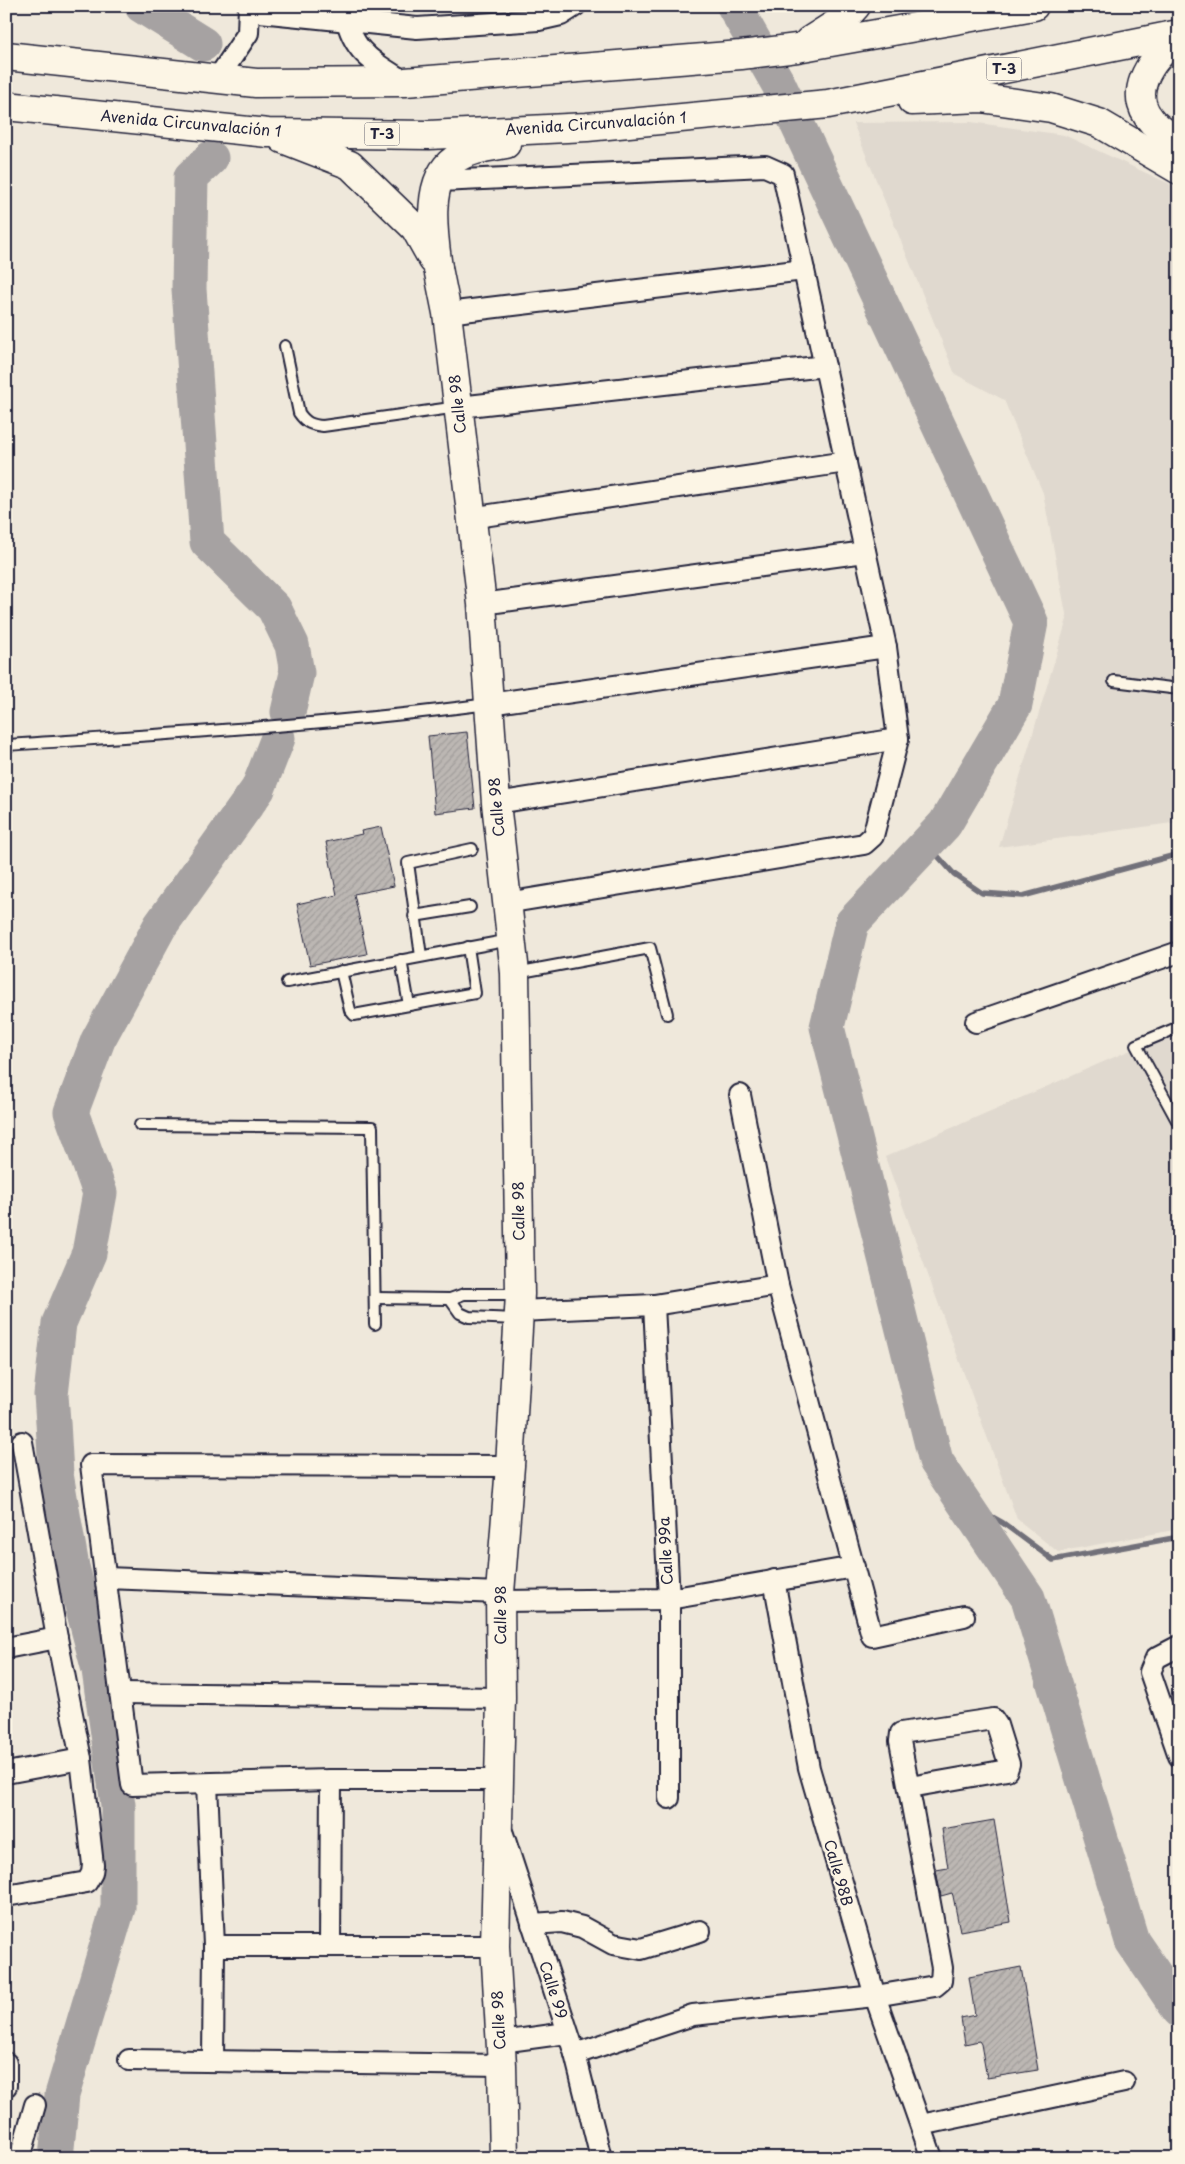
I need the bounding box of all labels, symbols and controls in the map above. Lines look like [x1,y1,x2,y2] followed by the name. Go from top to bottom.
[986,58,1022,80] road number: T-3
[100,103,283,142] street label: Avenida Circunvalación 1
[505,105,687,140] street label: Avenida Circunvalación 1
[364,122,400,146] road number: T-3
[442,373,471,435] street label: Calle 98
[481,776,510,838] street label: Calle 98
[505,1181,530,1241] street label: Calle 98
[651,1516,678,1586] street label: Calle 99a
[488,1585,511,1645] street label: Calle 98
[819,1837,860,1909] street label: Calle 98B
[534,1958,575,2021] street label: Calle 99
[484,1990,511,2050] street label: Calle 98

